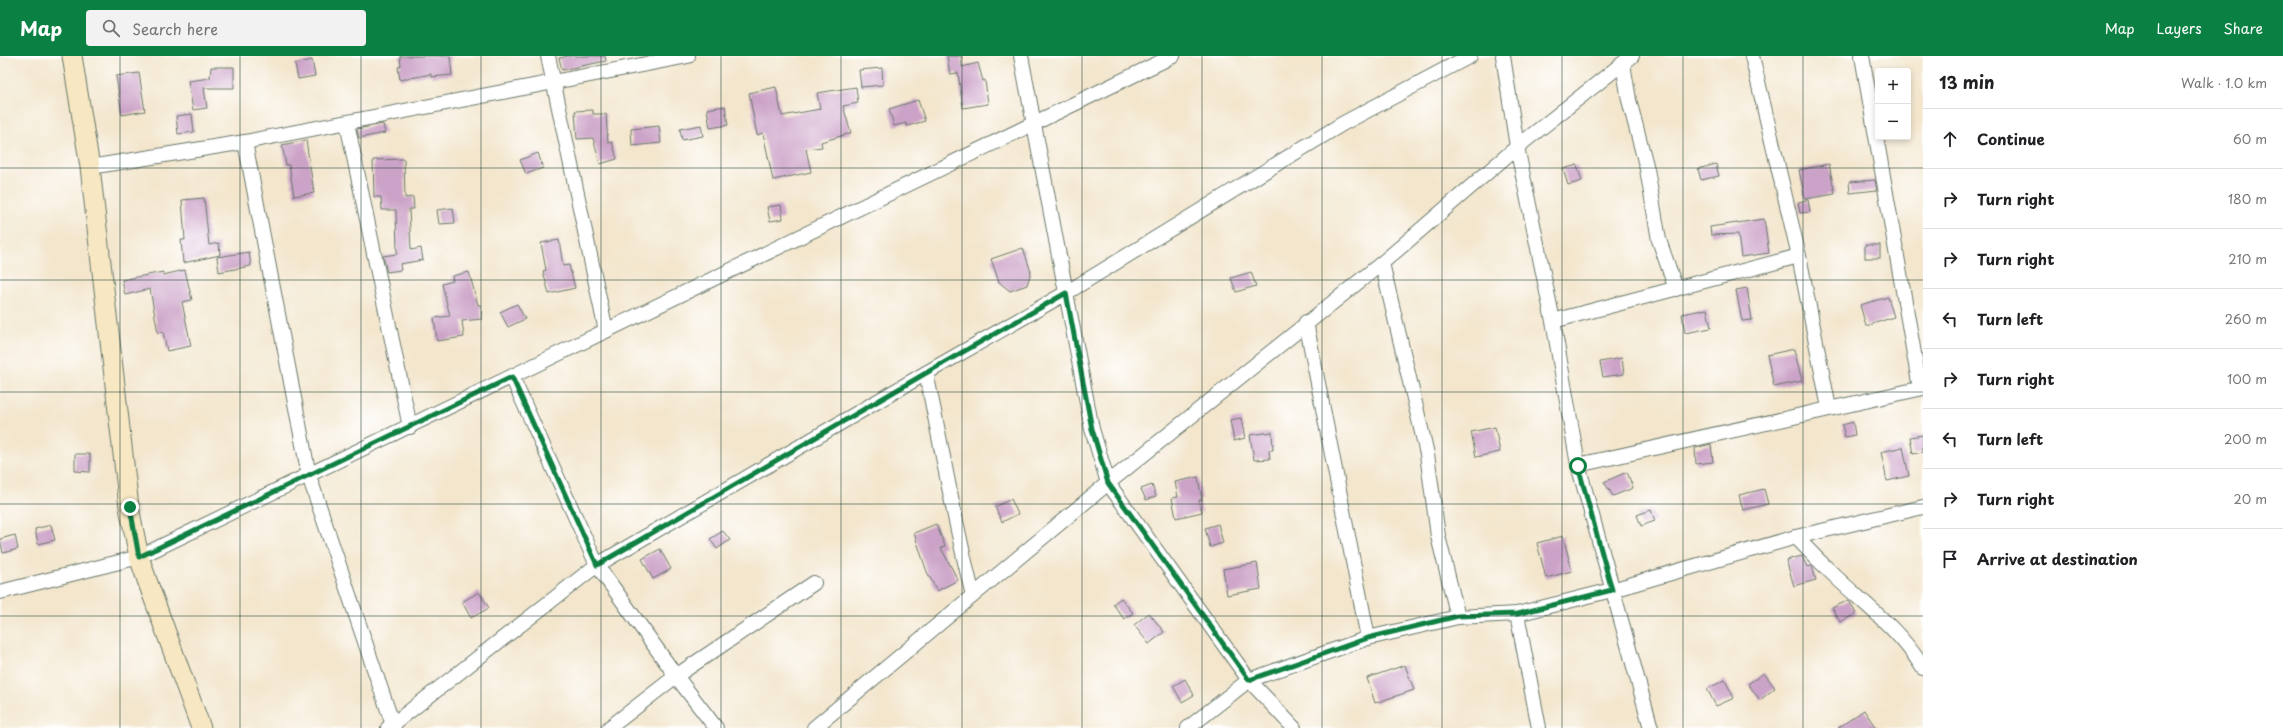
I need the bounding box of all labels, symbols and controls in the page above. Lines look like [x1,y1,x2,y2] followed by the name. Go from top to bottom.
[86,10,366,46] search box
[20,14,62,42] text: Map
[100,17,122,39] icon: search
[132,17,218,40] text: Search here
[2105,18,2135,39] text: Map
[2157,18,2202,39] text: Layers
[2224,18,2263,39] text: Share
[1875,68,1911,140] map controls
[1875,68,1911,104] button: +
[1939,69,1994,95] text: 13 min
[2181,73,2267,92] text: Walk · 1.0 km
[1875,104,1911,140] button: −
[1977,127,2045,150] text: Continue
[1939,128,1961,150] icon: ahead
[2233,129,2267,148] text: 60 m
[1977,187,2054,210] text: Turn right
[1939,188,1961,210] icon: right
[2228,189,2267,208] text: 180 m
[1977,247,2054,270] text: Turn right
[1939,248,1961,270] icon: right
[2228,249,2267,268] text: 210 m
[1977,307,2043,330] text: Turn left
[1939,308,1961,330] icon: left
[2225,309,2267,328] text: 260 m
[1977,367,2054,390] text: Turn right
[1939,368,1961,390] icon: right
[2227,369,2267,388] text: 100 m
[1977,427,2043,450] text: Turn left
[1939,428,1961,450] icon: left
[2224,429,2267,448] text: 200 m
[1569,457,1587,475] route start
[1977,487,2054,510] text: Turn right
[1939,488,1961,510] icon: right
[2233,489,2267,508] text: 20 m
[121,498,139,516] route end
[1977,547,2138,570] text: Arrive at destination
[1939,548,1961,570] icon: arrive

